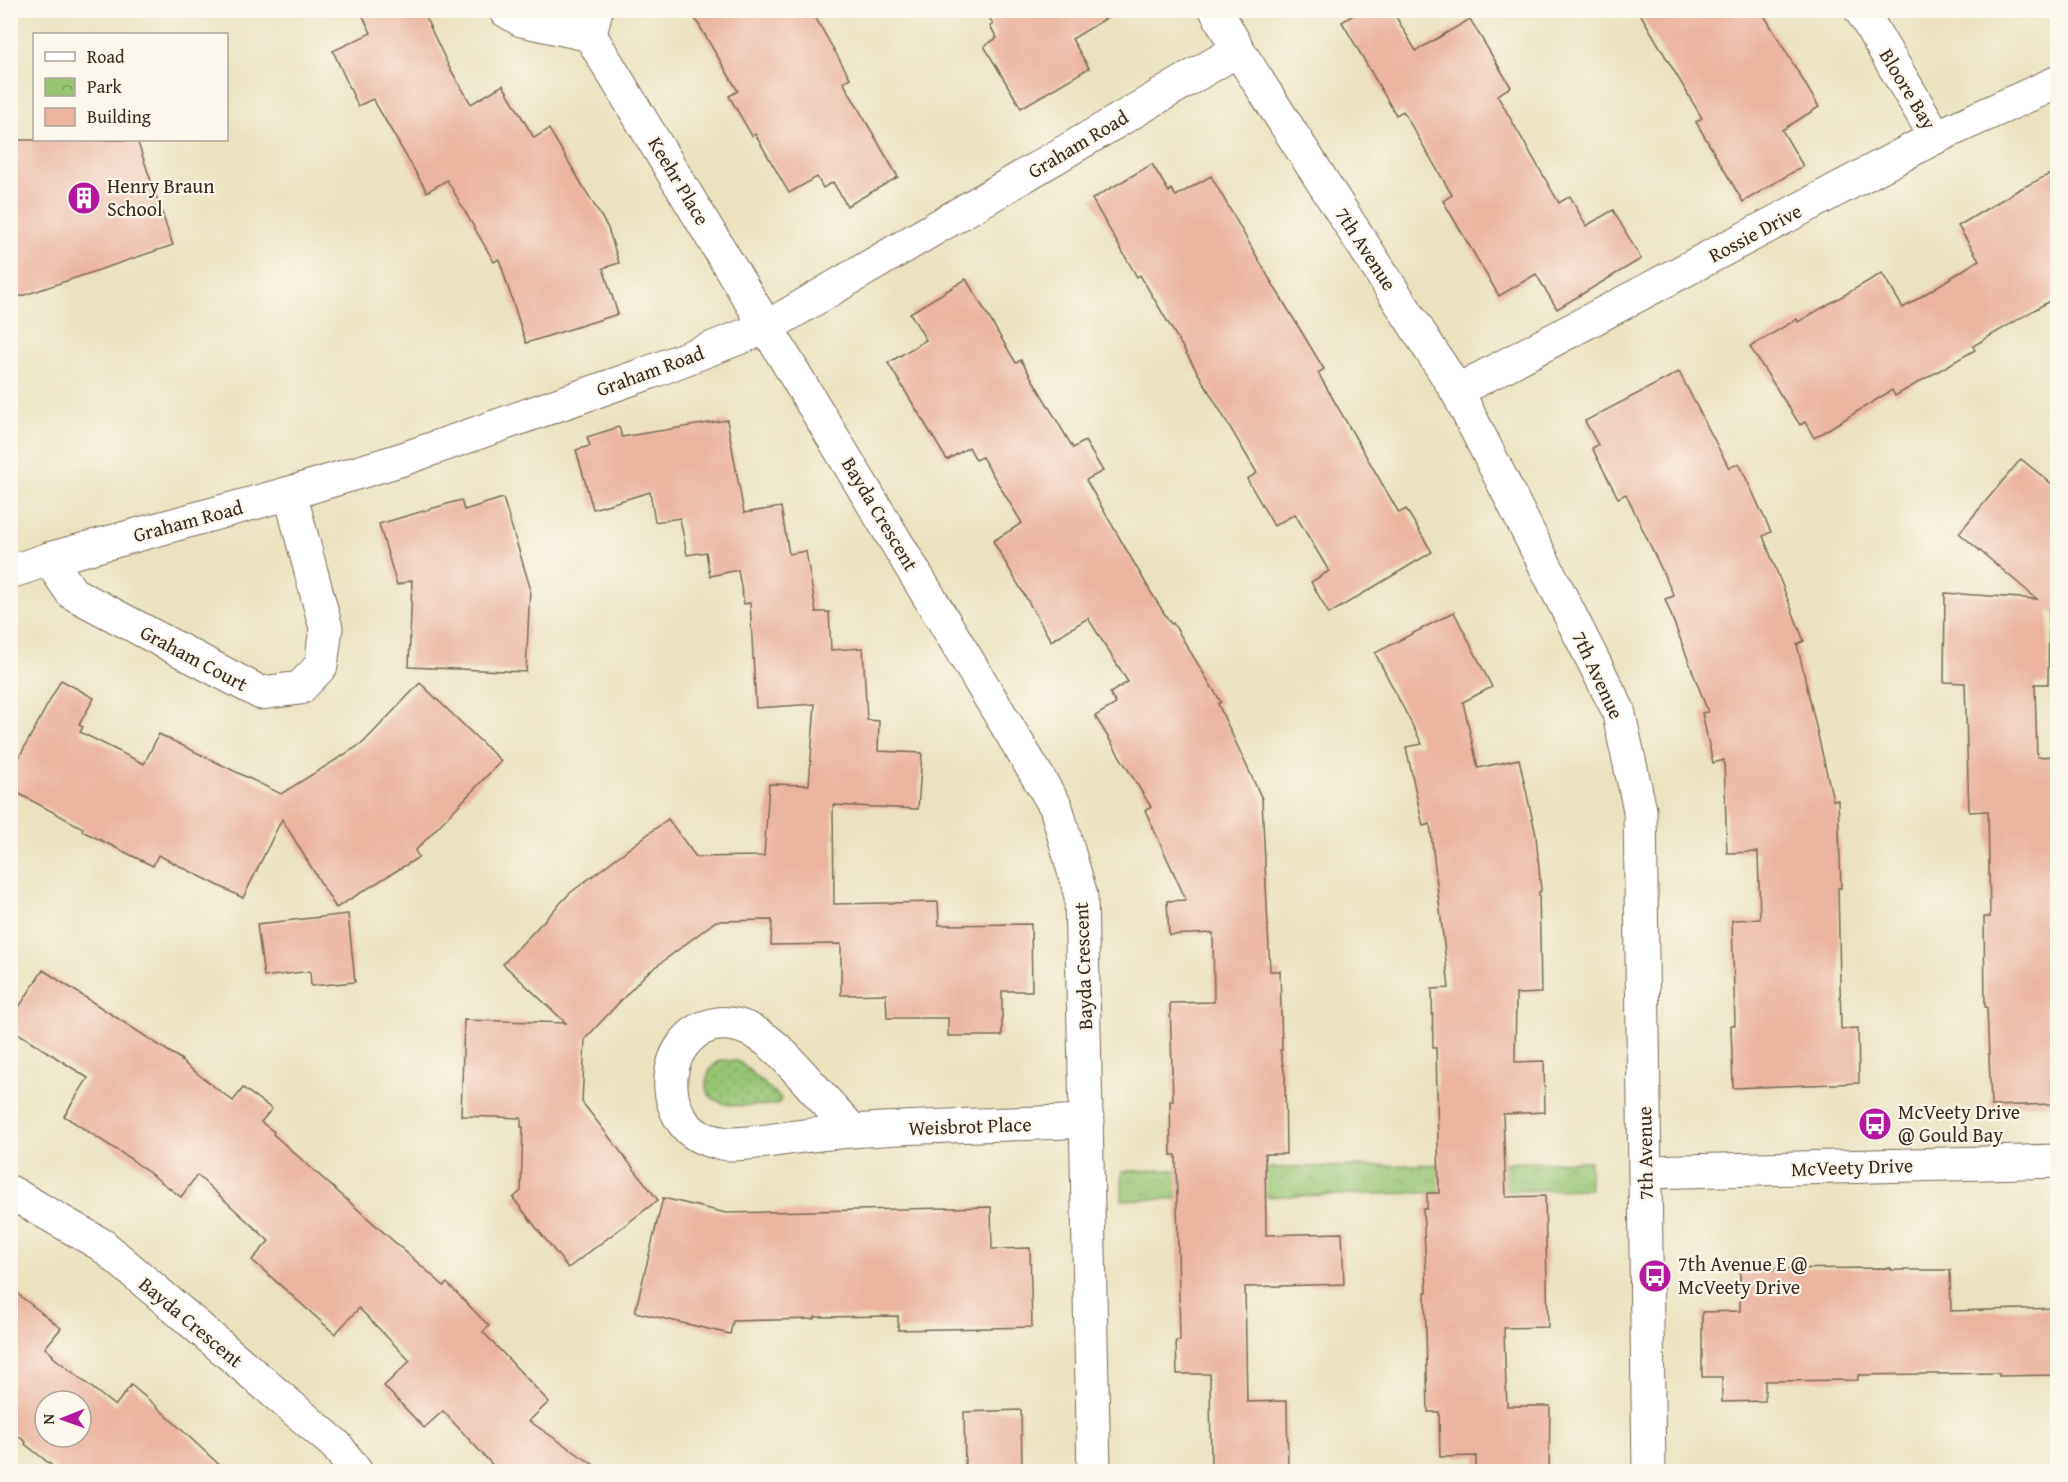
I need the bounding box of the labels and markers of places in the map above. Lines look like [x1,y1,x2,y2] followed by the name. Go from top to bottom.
[107,171,214,223] place label: Henry Braun School
[66,180,102,216] building icon: Henry Braun School
[1898,1097,2020,1149] place label: McVeety Drive @ Gould Bay
[1857,1106,1893,1142] bus stop icon: McVeety Drive @ Gould Bay
[1678,1249,1807,1301] place label: 7th Avenue E @ McVeety Drive
[1637,1258,1673,1294] bus stop icon: 7th Avenue E @ McVeety Drive

